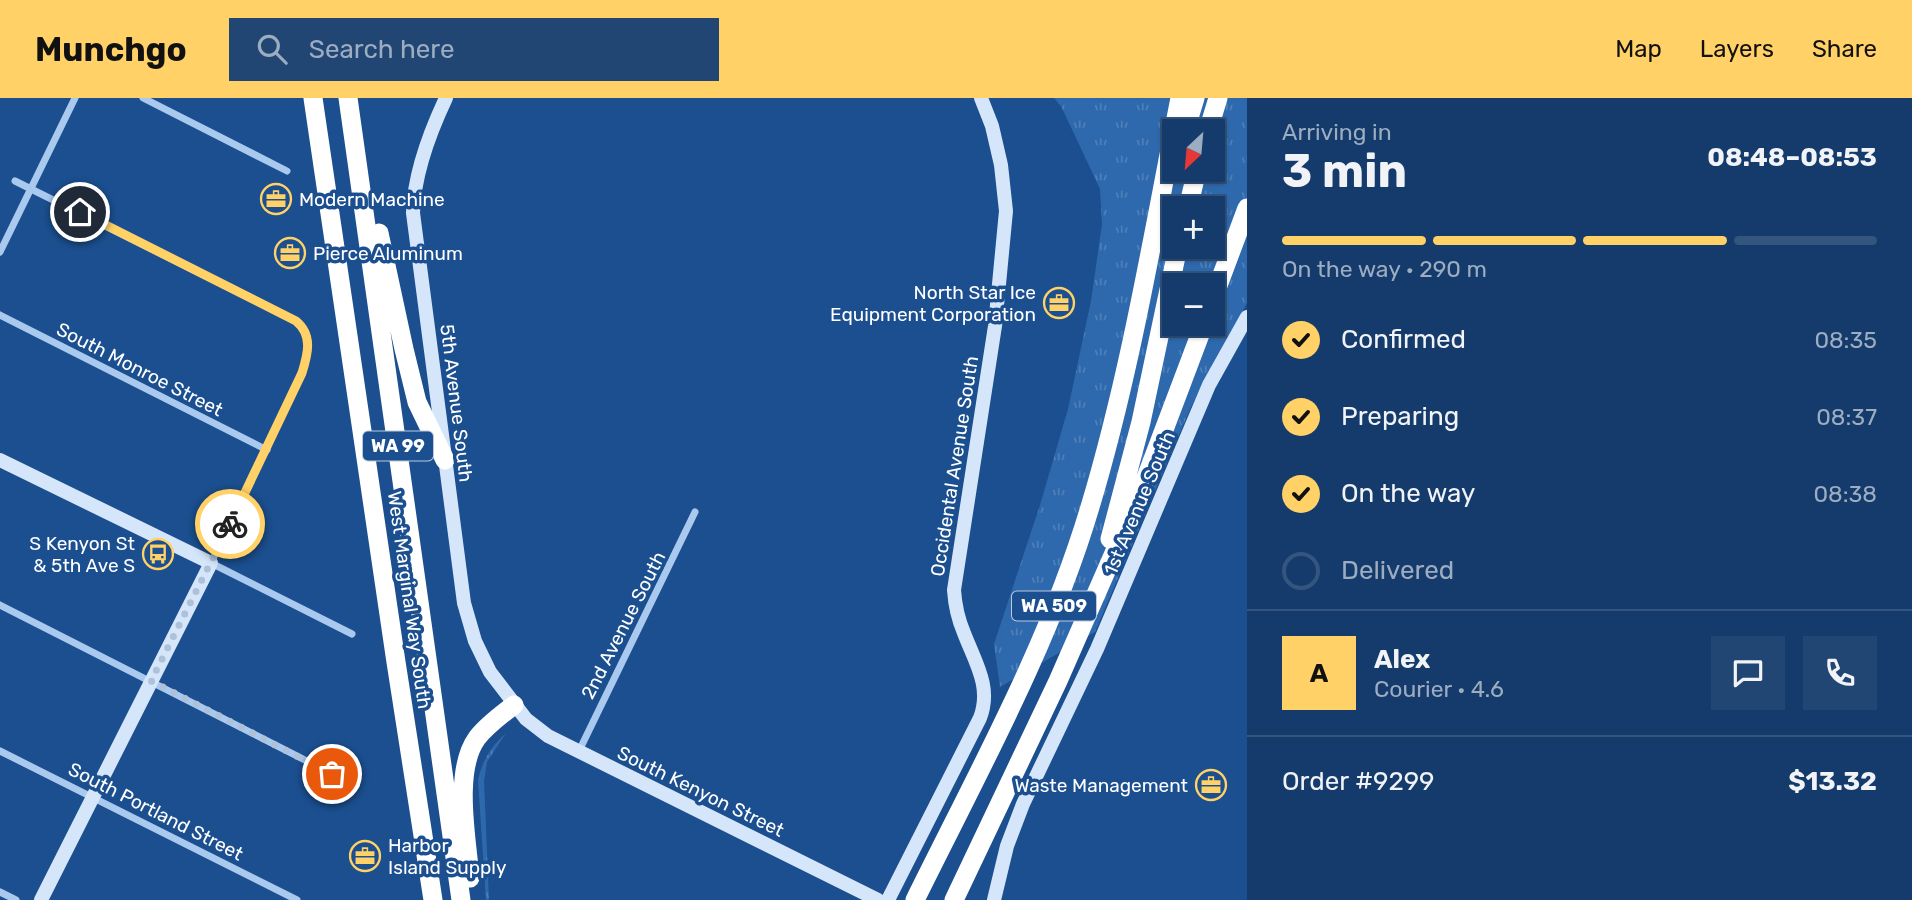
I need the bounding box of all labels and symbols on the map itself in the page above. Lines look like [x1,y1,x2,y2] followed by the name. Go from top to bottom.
[1162,119,1225,182] north arrow
[50,182,110,242] pin
[259,182,293,216] office icon: Modern Machine
[299,188,445,211] place label: Modern Machine
[273,236,307,270] office icon: Pierce Aluminum
[313,242,463,265] place label: Pierce Aluminum
[830,281,1036,326] place label: North Star Ice Equipment Corporation
[1042,286,1076,320] office icon: North Star Ice Equipment Corporation
[53,318,227,422] street label: South Monroe Street
[435,323,478,483] street label: 5th Avenue South
[926,354,983,578] street label: Occidental Avenue South
[1099,428,1180,578] street label: 1st Avenue South
[363,432,433,460] road number: WA 99
[195,489,265,559] courier
[383,490,436,710] street label: West Marginal Way South
[29,532,136,577] place label: S Kenyon St & 5th Ave S
[141,537,175,571] bus stop icon: S Kenyon St & 5th Ave S
[576,548,671,703] street label: 2nd Avenue South
[1012,592,1096,620] road number: WA 509
[614,741,788,842] street label: South Kenyon Street
[302,744,362,804] pin
[65,757,247,866] street label: South Portland Street
[1194,768,1228,802] office icon: Waste Management
[1014,774,1189,797] place label: Waste Management
[388,834,506,879] place label: Harbor Island Supply
[348,839,382,873] office icon: Harbor Island Supply

